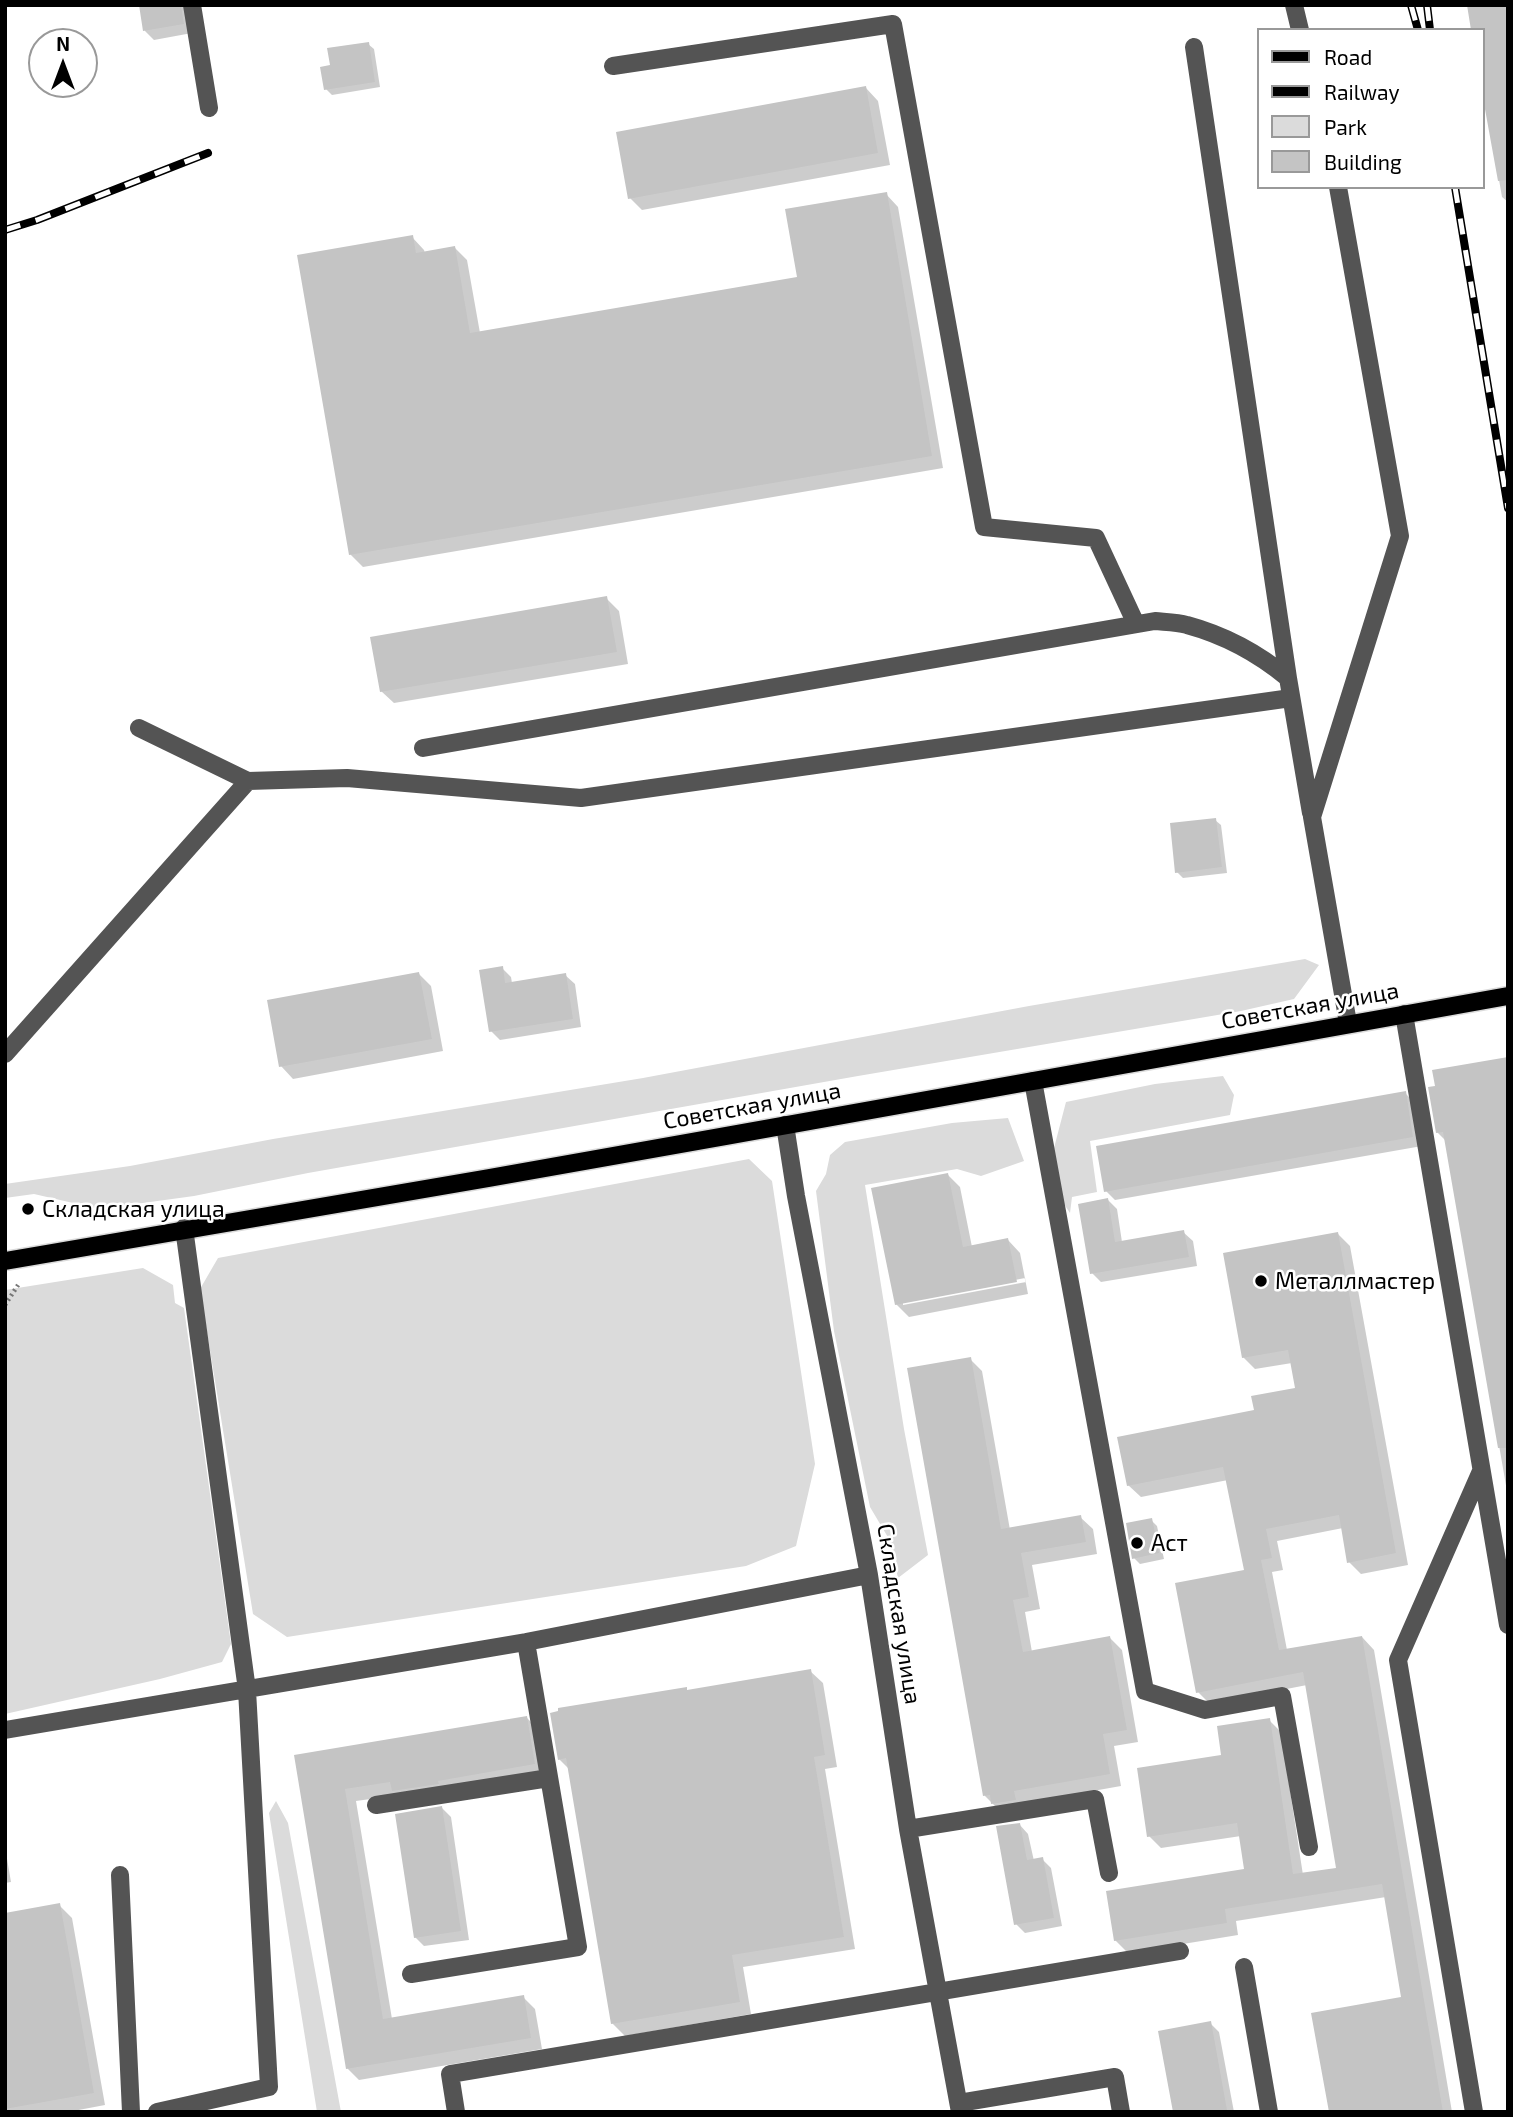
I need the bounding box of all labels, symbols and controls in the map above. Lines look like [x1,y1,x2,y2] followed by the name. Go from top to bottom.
[28,28,98,98] north arrow
[1258,28,1485,189] legend
[56,32,70,55] text: N
[1324,44,1372,69] text: Road
[1324,79,1400,104] text: Railway
[1324,114,1367,139] text: Park
[1324,149,1402,174] text: Building
[1219,977,1401,1035] street label: Советская улица
[661,1077,843,1135] street label: Советская улица
[42,1195,225,1223] place label: Складская улица
[20,1201,36,1217] marker: Складская улица
[1275,1267,1435,1295] place label: Металлмастер
[1253,1273,1269,1289] marker: Металлмастер
[871,1522,927,1706] street label: Складская улица
[1151,1529,1188,1557] place label: Аст
[1129,1535,1145,1551] marker: Аст

